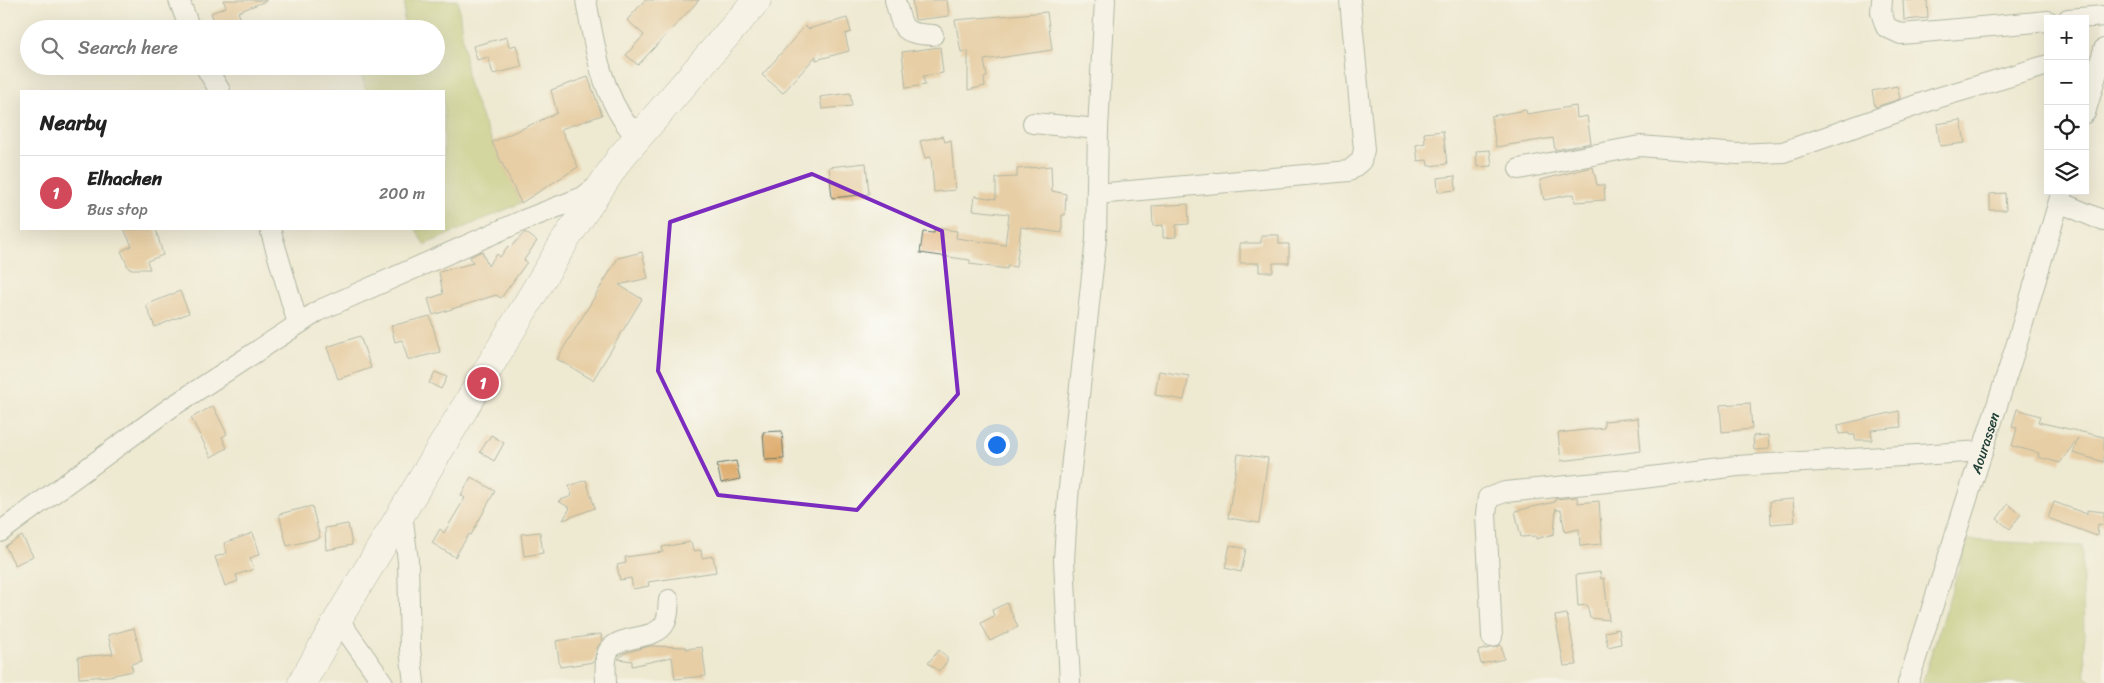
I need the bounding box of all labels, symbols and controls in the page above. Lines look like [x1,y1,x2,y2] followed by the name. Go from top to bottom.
[2044,15,2089,195] map controls
[2044,15,2089,60] button: +
[20,20,445,75] search box
[78,31,178,64] text: Search here
[38,34,66,62] icon: search
[2044,60,2089,105] button: −
[40,104,106,142] text: Nearby
[2044,105,2089,150] button: locate
[2044,150,2089,195] button: layers
[87,162,162,195] text: Elhachen
[53,179,59,208] text: 1
[379,179,425,208] text: 200 m
[87,195,148,224] text: Bus stop
[467,364,499,402] pin: 1
[1963,409,2007,478] street label: Aourassen
[984,432,1010,458] your location

